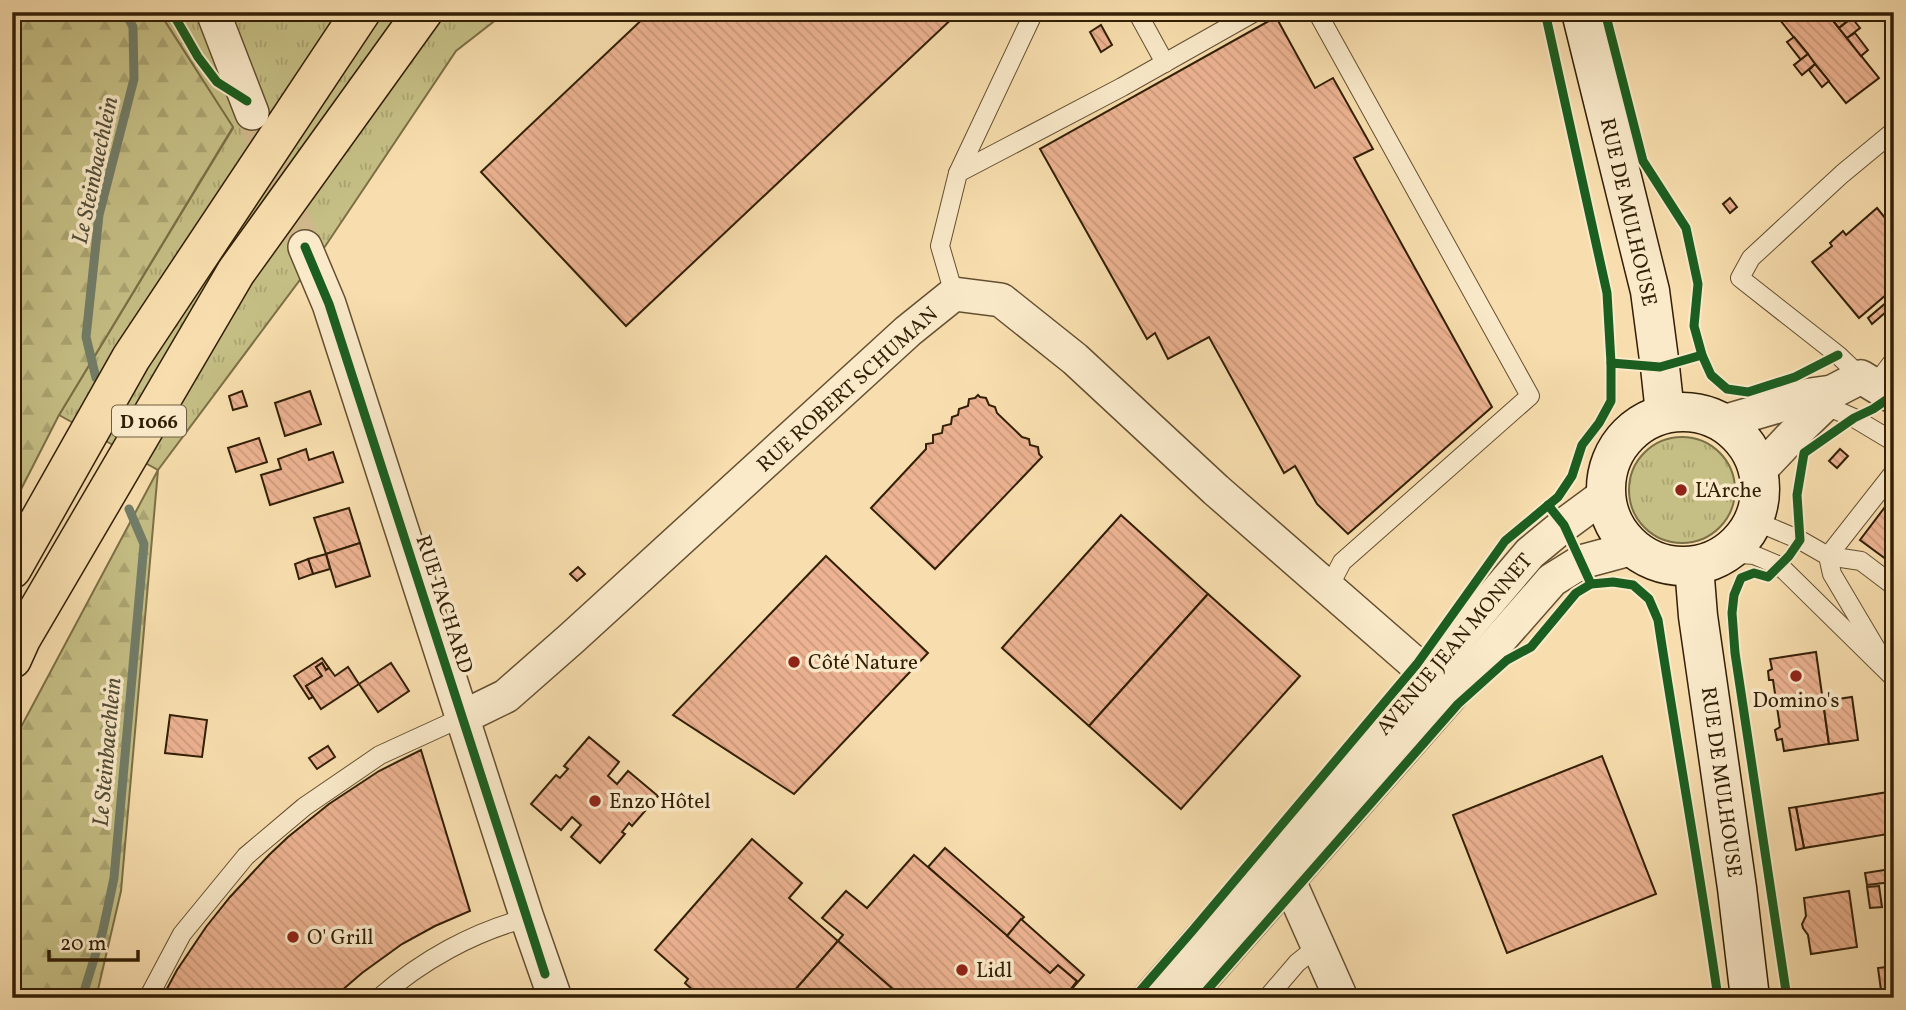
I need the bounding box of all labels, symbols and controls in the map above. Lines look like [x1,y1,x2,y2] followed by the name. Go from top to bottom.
[65,94,127,247] water label: Le Steinbaechlein
[1592,115,1663,309] street label: RUE DE MULHOUSE
[751,301,945,479] street label: RUE ROBERT SCHUMAN
[112,406,186,436] road number: D 1066
[1695,477,1762,506] place label: L'Arche
[1673,482,1689,498] marker: L'Arche
[408,532,480,677] street label: RUE TACHARD
[1370,548,1540,742] street label: AVENUE JEAN MONNET
[808,649,918,678] place label: Côté Nature
[786,654,802,670] marker: Côté Nature
[1788,668,1804,684] marker: Domino's
[86,676,130,828] water label: Le Steinbaechlein
[1693,685,1748,880] street label: RUE DE MULHOUSE
[1752,687,1840,716] place label: Domino's
[609,788,710,817] place label: Enzo Hôtel
[587,793,603,809] marker: Enzo Hôtel
[49,919,138,963] scale bar
[307,924,374,953] place label: O' Grill
[285,929,301,945] marker: O' Grill
[60,930,106,959] text: 20 m
[976,957,1012,986] place label: Lidl
[954,962,970,978] marker: Lidl

